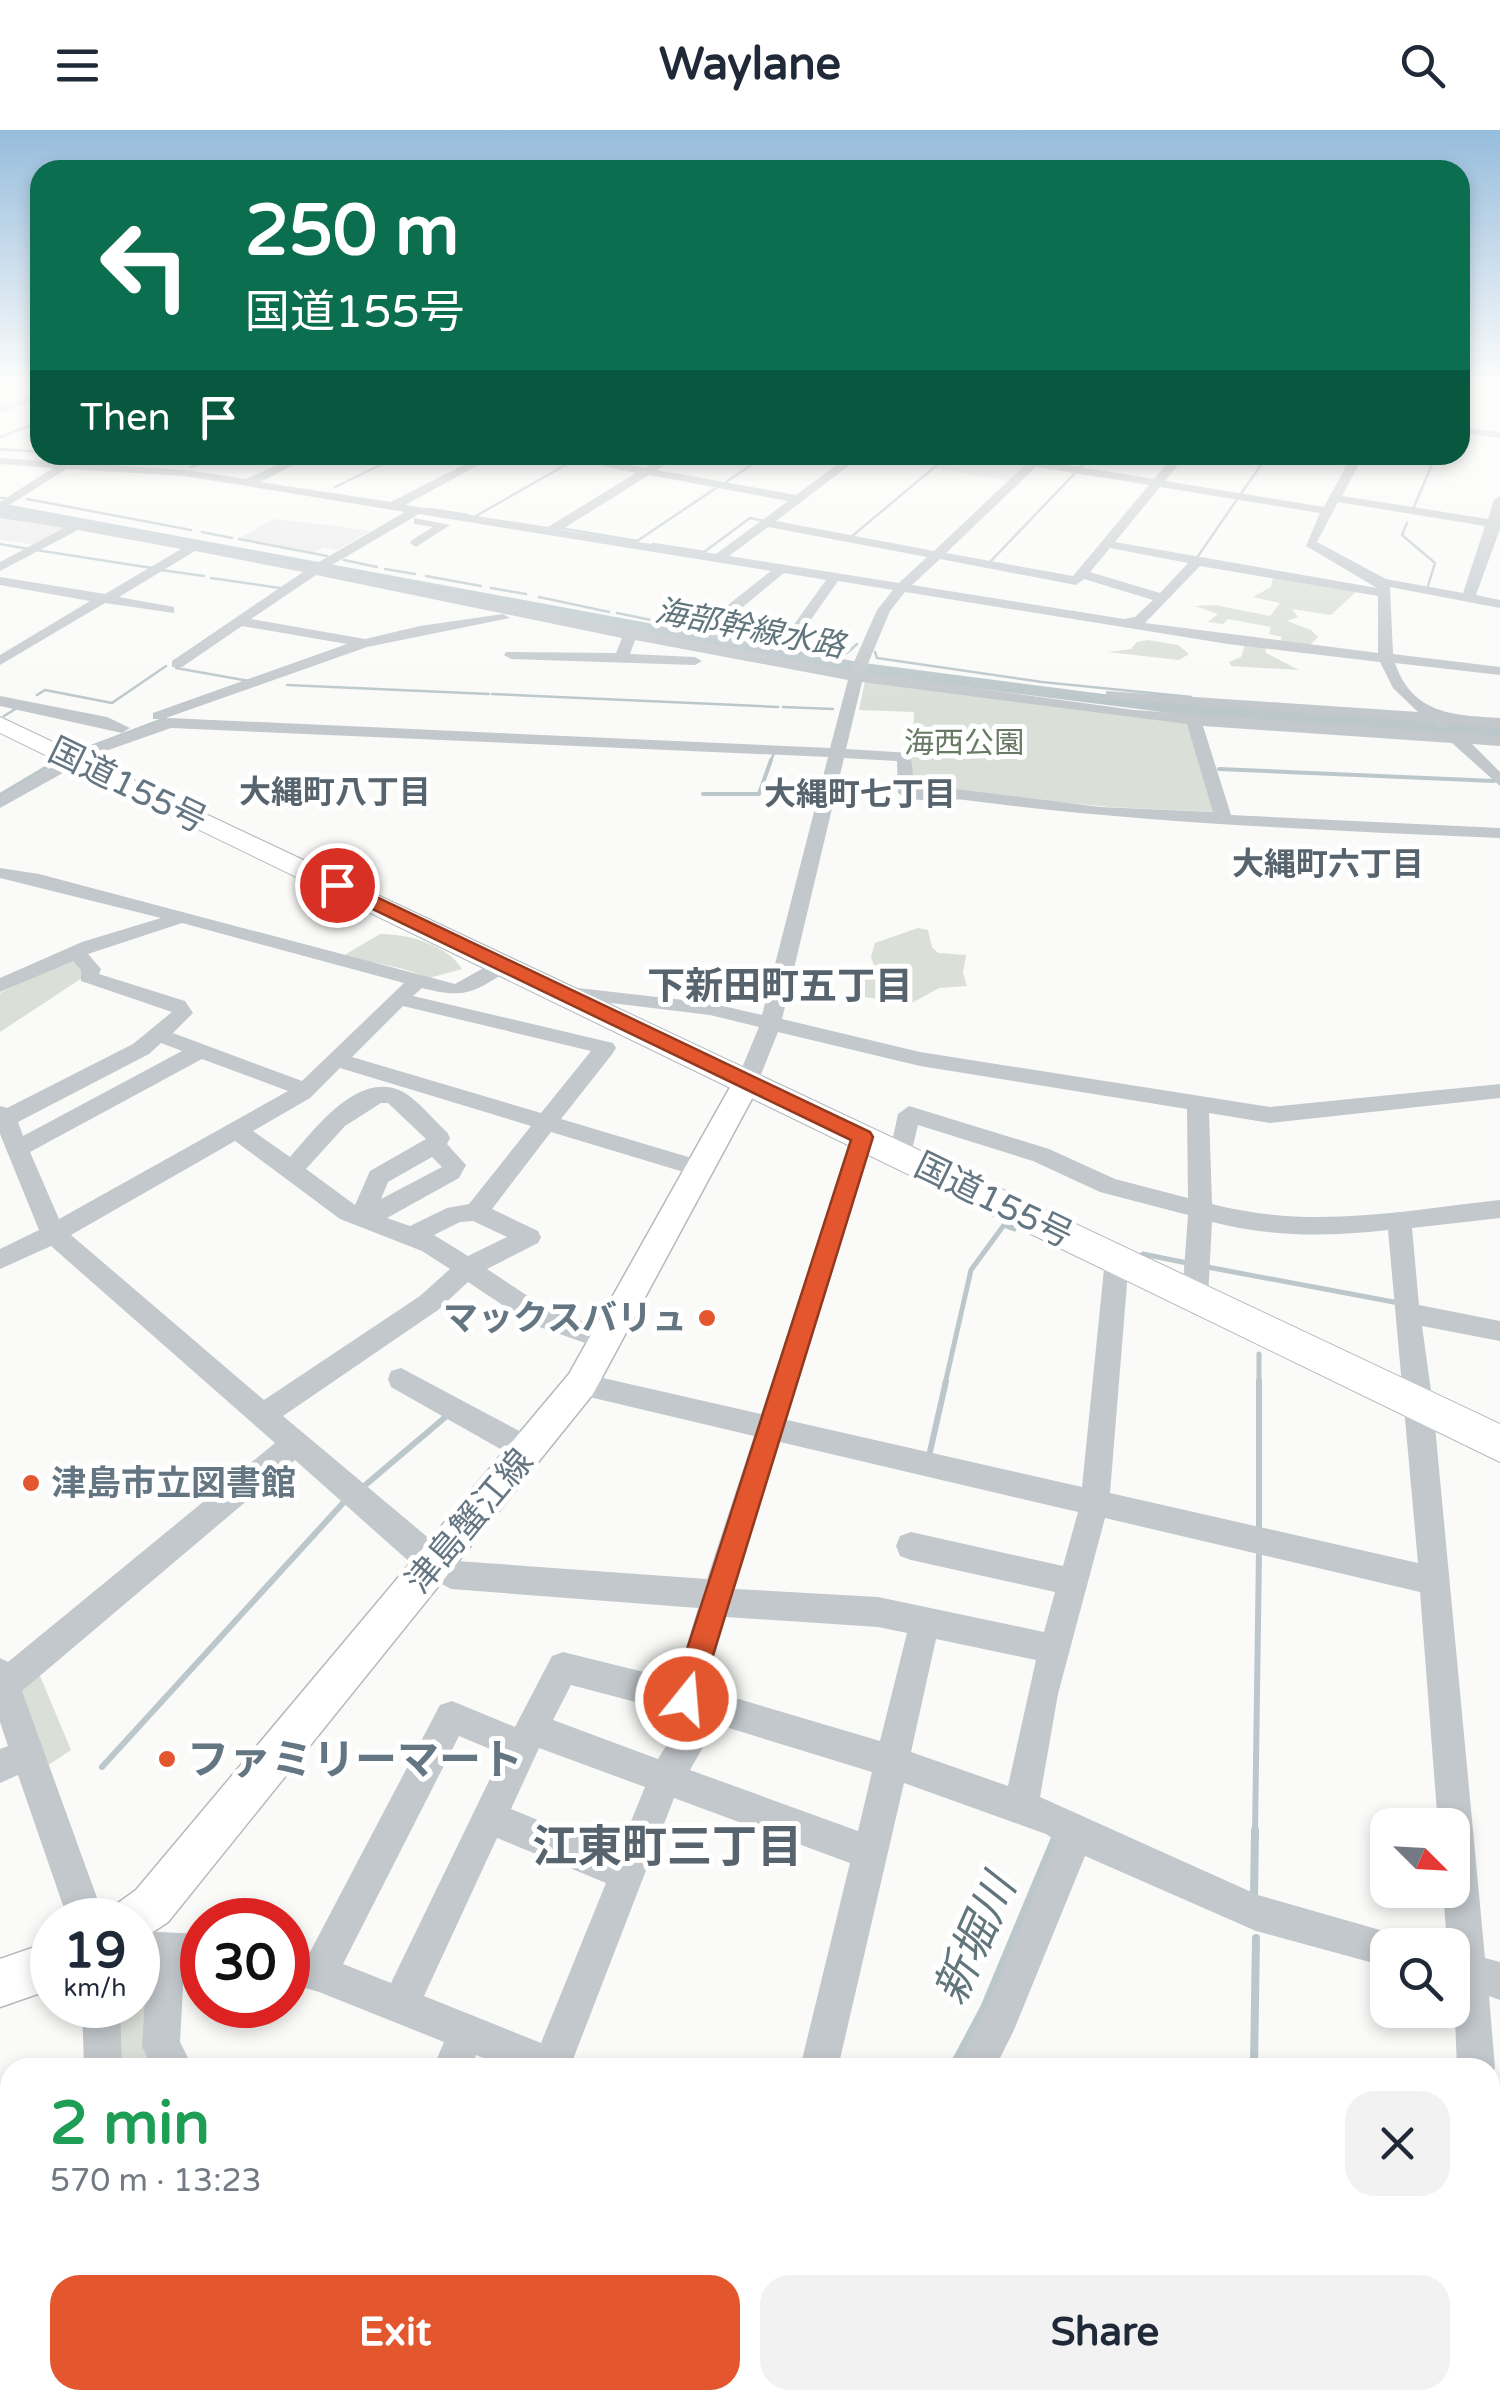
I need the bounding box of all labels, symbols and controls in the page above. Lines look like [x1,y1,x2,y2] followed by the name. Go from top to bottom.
[50,38,105,93] icon: menu
[659,38,841,92] text: Waylane
[1395,38,1450,93] icon: search
[245,190,459,274] text: 250 m
[80,200,210,330] icon: left
[245,286,465,340] text: 国道155号
[191,390,246,445] icon: arrive
[80,395,171,441] text: Then
[652,592,851,667] water label: 海部幹線水路
[904,725,1024,762] park label: 海西公園
[42,730,214,842] street label: 国道155号
[239,774,431,812] district label: 大縄町八丁目
[764,776,956,814] district label: 大縄町七丁目
[295,843,380,928] pin
[1232,846,1424,884] district label: 大縄町六丁目
[310,858,365,913] icon: arrive
[647,964,913,1010] district label: 下新田町五丁目
[908,1145,1080,1257] street label: 国道155号
[443,1298,687,1340] place label: マックスバリュ
[696,1307,718,1329] marker: マックスバリュ
[397,1441,542,1602] street label: 津島蟹江線
[51,1463,296,1505] place label: 津島市立図書館
[20,1472,42,1494] marker: 津島市立図書館
[634,1647,738,1751] position arrow
[187,1735,523,1786] place label: ファミリーマート
[156,1748,178,1770] marker: ファミリーマート
[1370,1808,1470,1908] north arrow
[1370,1808,1470,2028] map controls
[532,1821,802,1875] district label: 江東町三丁目
[924,1864,1030,2012] water label: 新堀川
[180,1898,310,2028] speed limit sign: 30
[64,1921,126,1981] text: 19
[1370,1928,1470,2028] button: search
[64,1973,126,2003] text: km/h
[50,2088,210,2160] text: 2 min
[1345,2091,1450,2196] button: close
[50,2162,262,2200] text: 570 m · 13:23
[50,2275,740,2390] button: Exit
[760,2275,1450,2390] button: Share

